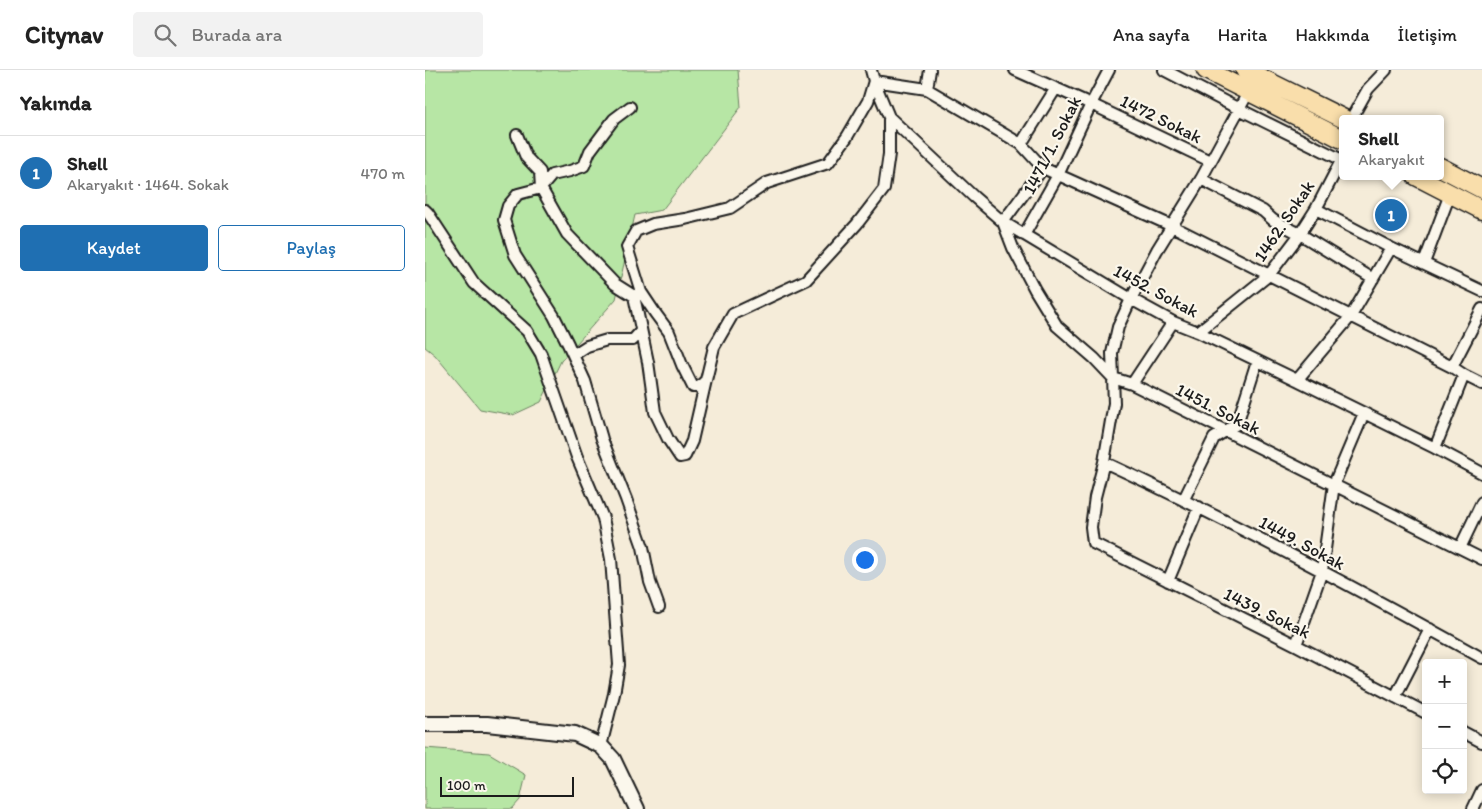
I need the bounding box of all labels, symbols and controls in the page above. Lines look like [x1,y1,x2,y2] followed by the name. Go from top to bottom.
[133,12,483,57] search box
[25,20,103,49] text: Citynav
[151,21,179,49] icon: search
[191,23,282,46] text: Burada ara
[1113,24,1190,46] text: Ana sayfa
[1218,24,1267,46] text: Harita
[1295,24,1370,46] text: Hakkında
[1398,24,1457,46] text: İletişim
[20,90,92,115] text: Yakında
[1116,90,1206,148] street label: 1472 Sokak
[1018,92,1086,198] street label: 1471/1. Sokak
[1339,115,1444,180] popup
[1358,127,1399,150] text: Shell
[1358,150,1425,169] text: Akaryakıt
[67,152,108,175] text: Shell
[32,164,40,183] text: 1
[361,164,405,183] text: 470 m
[67,175,229,194] text: Akaryakıt · 1464. Sokak
[1249,176,1319,266] street label: 1462. Sokak
[1375,196,1407,234] pin: 1
[20,225,208,271] button: Kaydet
[218,225,405,271] button: Paylaş
[1110,259,1202,323] street label: 1452. Sokak
[1172,378,1264,440] street label: 1451. Sokak
[1255,511,1349,575] street label: 1449. Sokak
[852,547,878,573] your location
[1220,583,1314,643] street label: 1439. Sokak
[1422,659,1467,794] map controls
[1422,659,1467,704] button: +
[1422,704,1467,749] button: −
[1422,749,1467,794] button: locate
[440,774,574,797] scale bar
[447,777,486,794] text: 100 m

